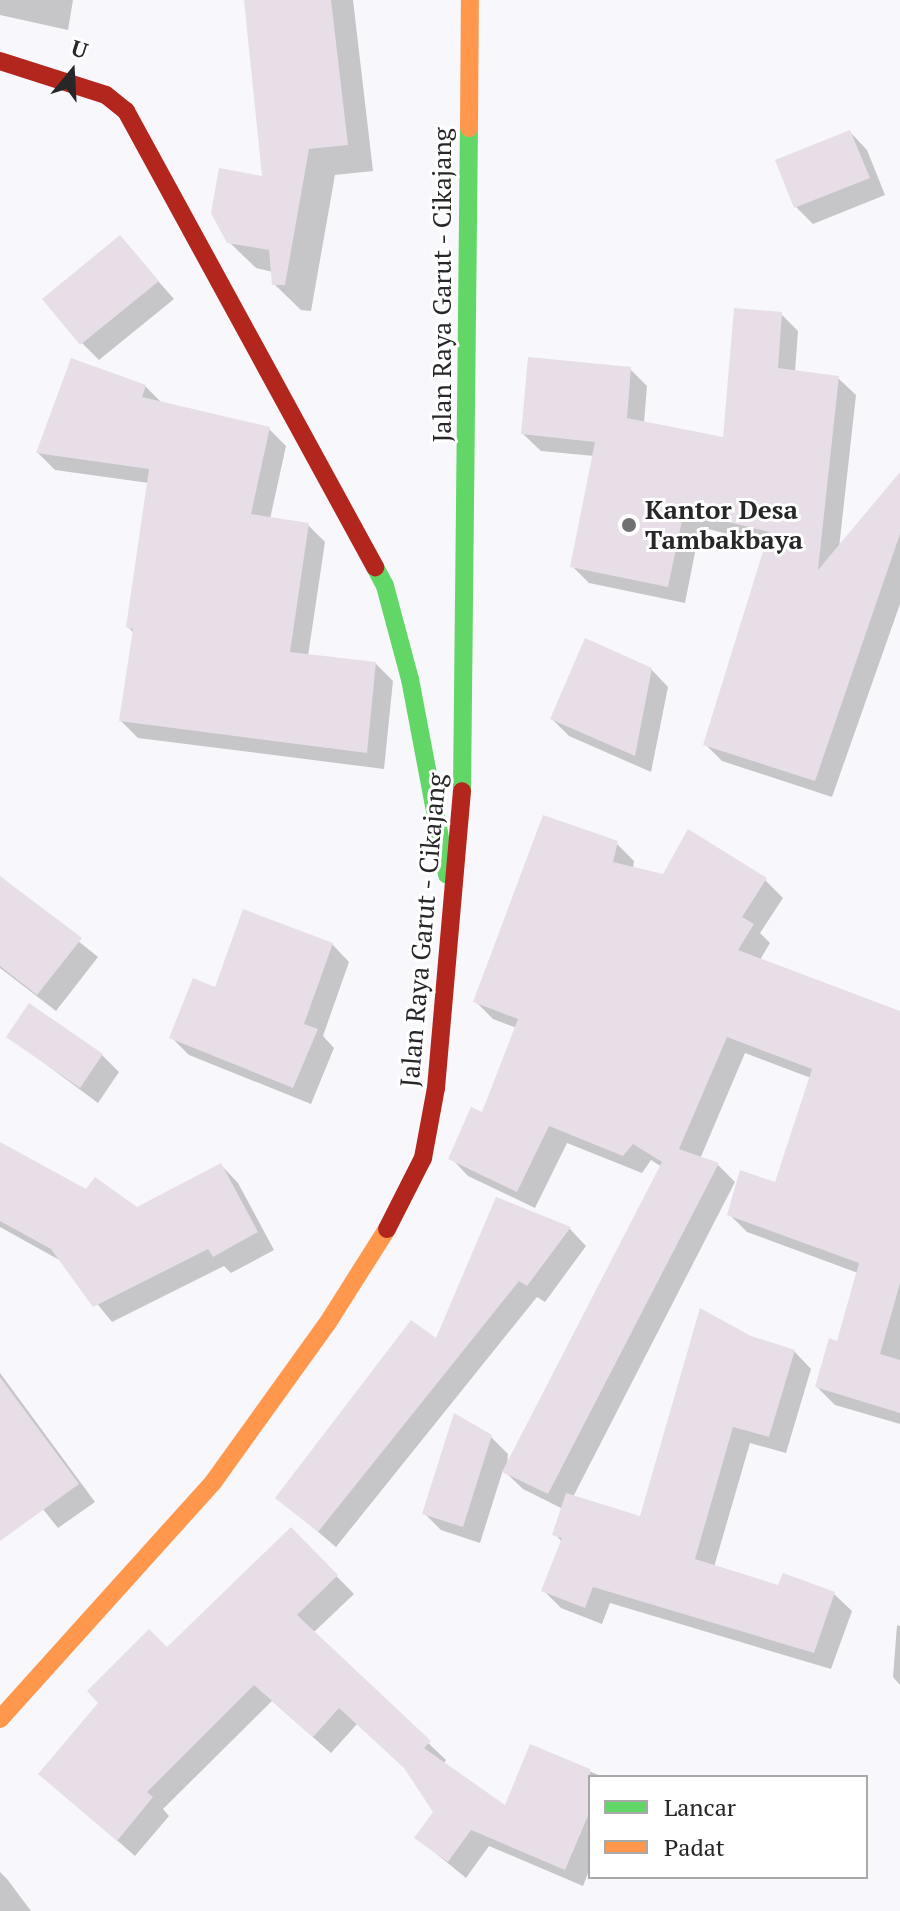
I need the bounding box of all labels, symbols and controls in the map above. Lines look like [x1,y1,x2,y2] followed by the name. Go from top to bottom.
[32,32,112,112] north arrow
[68,32,92,65] text: U
[426,126,458,444] street label: Jalan Raya Garut - Cikajang
[645,494,803,556] place label: Kantor Desa Tambakbaya
[620,516,638,534] marker: Kantor Desa Tambakbaya
[394,771,452,1089] street label: Jalan Raya Garut - Cikajang
[588,1775,868,1879] legend
[664,1791,736,1823] text: Lancar
[664,1831,725,1863] text: Padat

